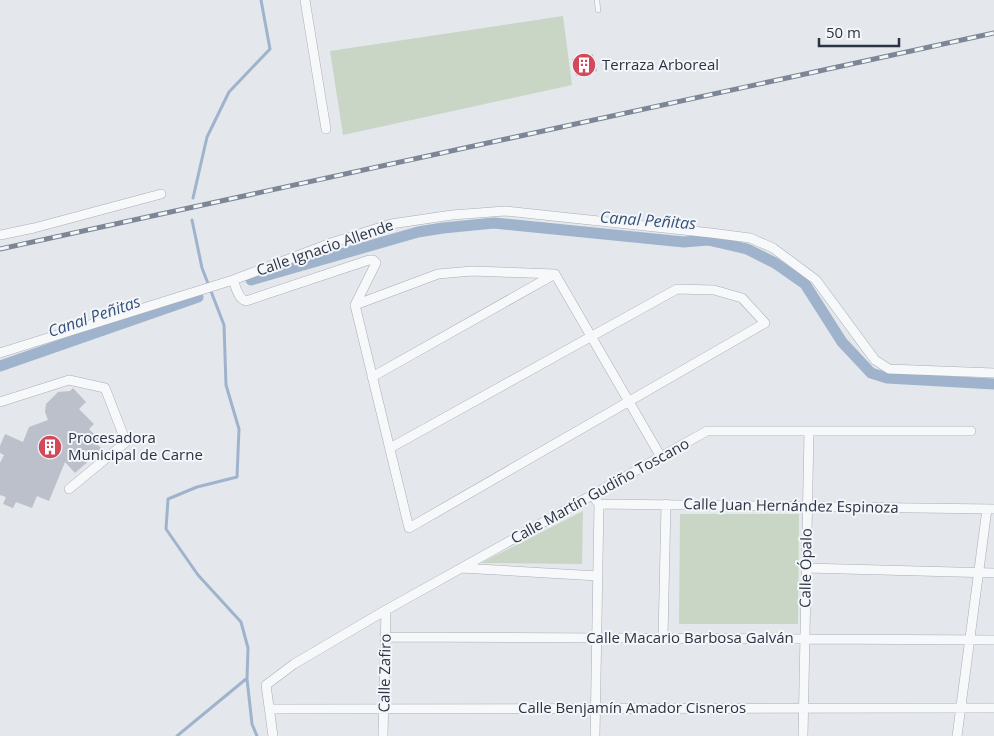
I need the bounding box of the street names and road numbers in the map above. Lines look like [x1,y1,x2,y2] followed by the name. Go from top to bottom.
[253,214,396,280] street label: Calle Ignacio Allende
[507,433,692,548] street label: Calle Martín Gudiño Toscano
[683,493,899,517] street label: Calle Juan Hernández Espinoza
[794,528,816,608] street label: Calle Ópalo
[586,627,794,647] street label: Calle Macario Barbosa Galván
[373,634,395,712] street label: Calle Zafiro
[518,697,746,717] street label: Calle Benjamín Amador Cisneros

